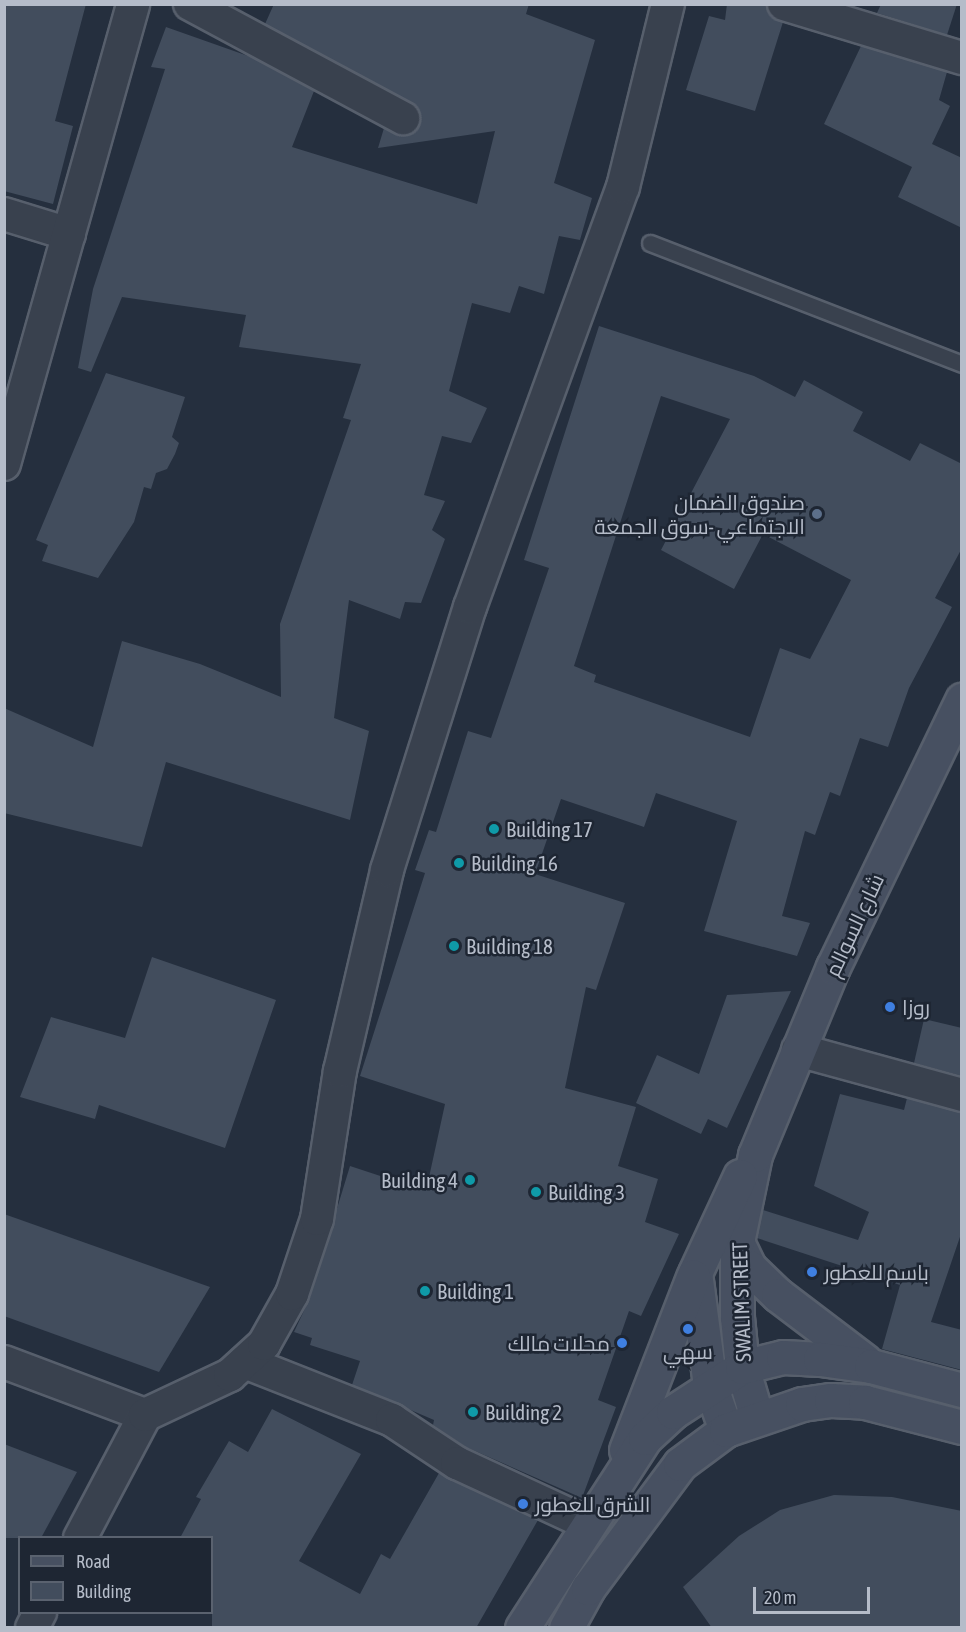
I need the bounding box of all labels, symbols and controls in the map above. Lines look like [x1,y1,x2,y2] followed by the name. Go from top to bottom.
[594,489,805,539] place label: صندوق الضمان الاجتماعي -سوق الجمعة
[810,507,824,521] marker: صندوق الضمان الاجتماعي -سوق الجمعة
[506,816,593,842] place label: Building 17
[487,822,501,836] marker: Building 17
[471,850,558,876] place label: Building 16
[452,856,466,870] marker: Building 16
[819,870,889,980] street label: شارع السوالم
[466,933,553,959] place label: Building 18
[447,939,461,953] marker: Building 18
[902,994,930,1020] place label: روزا
[883,1000,897,1014] marker: روزا
[381,1167,458,1193] place label: Building 4
[463,1173,477,1187] marker: Building 4
[548,1179,625,1205] place label: Building 3
[529,1185,543,1199] marker: Building 3
[726,1242,756,1362] street label: SWALIM STREET
[824,1259,929,1285] place label: باسم للعطور
[805,1265,819,1279] marker: باسم للعطور
[437,1278,514,1304] place label: Building 1
[418,1284,432,1298] marker: Building 1
[681,1322,695,1336] marker: سهي
[508,1330,610,1356] place label: محلات مالك
[615,1336,629,1350] marker: محلات مالك
[663,1338,713,1364] place label: سهي
[485,1399,562,1425] place label: Building 2
[466,1405,480,1419] marker: Building 2
[535,1491,650,1517] place label: الشرق للعطور
[516,1497,530,1511] marker: الشرق للعطور
[18,1536,213,1614] legend
[76,1551,110,1572] text: Road
[756,1575,873,1613] scale bar
[76,1581,131,1602] text: Building
[764,1587,796,1608] text: 20 m

